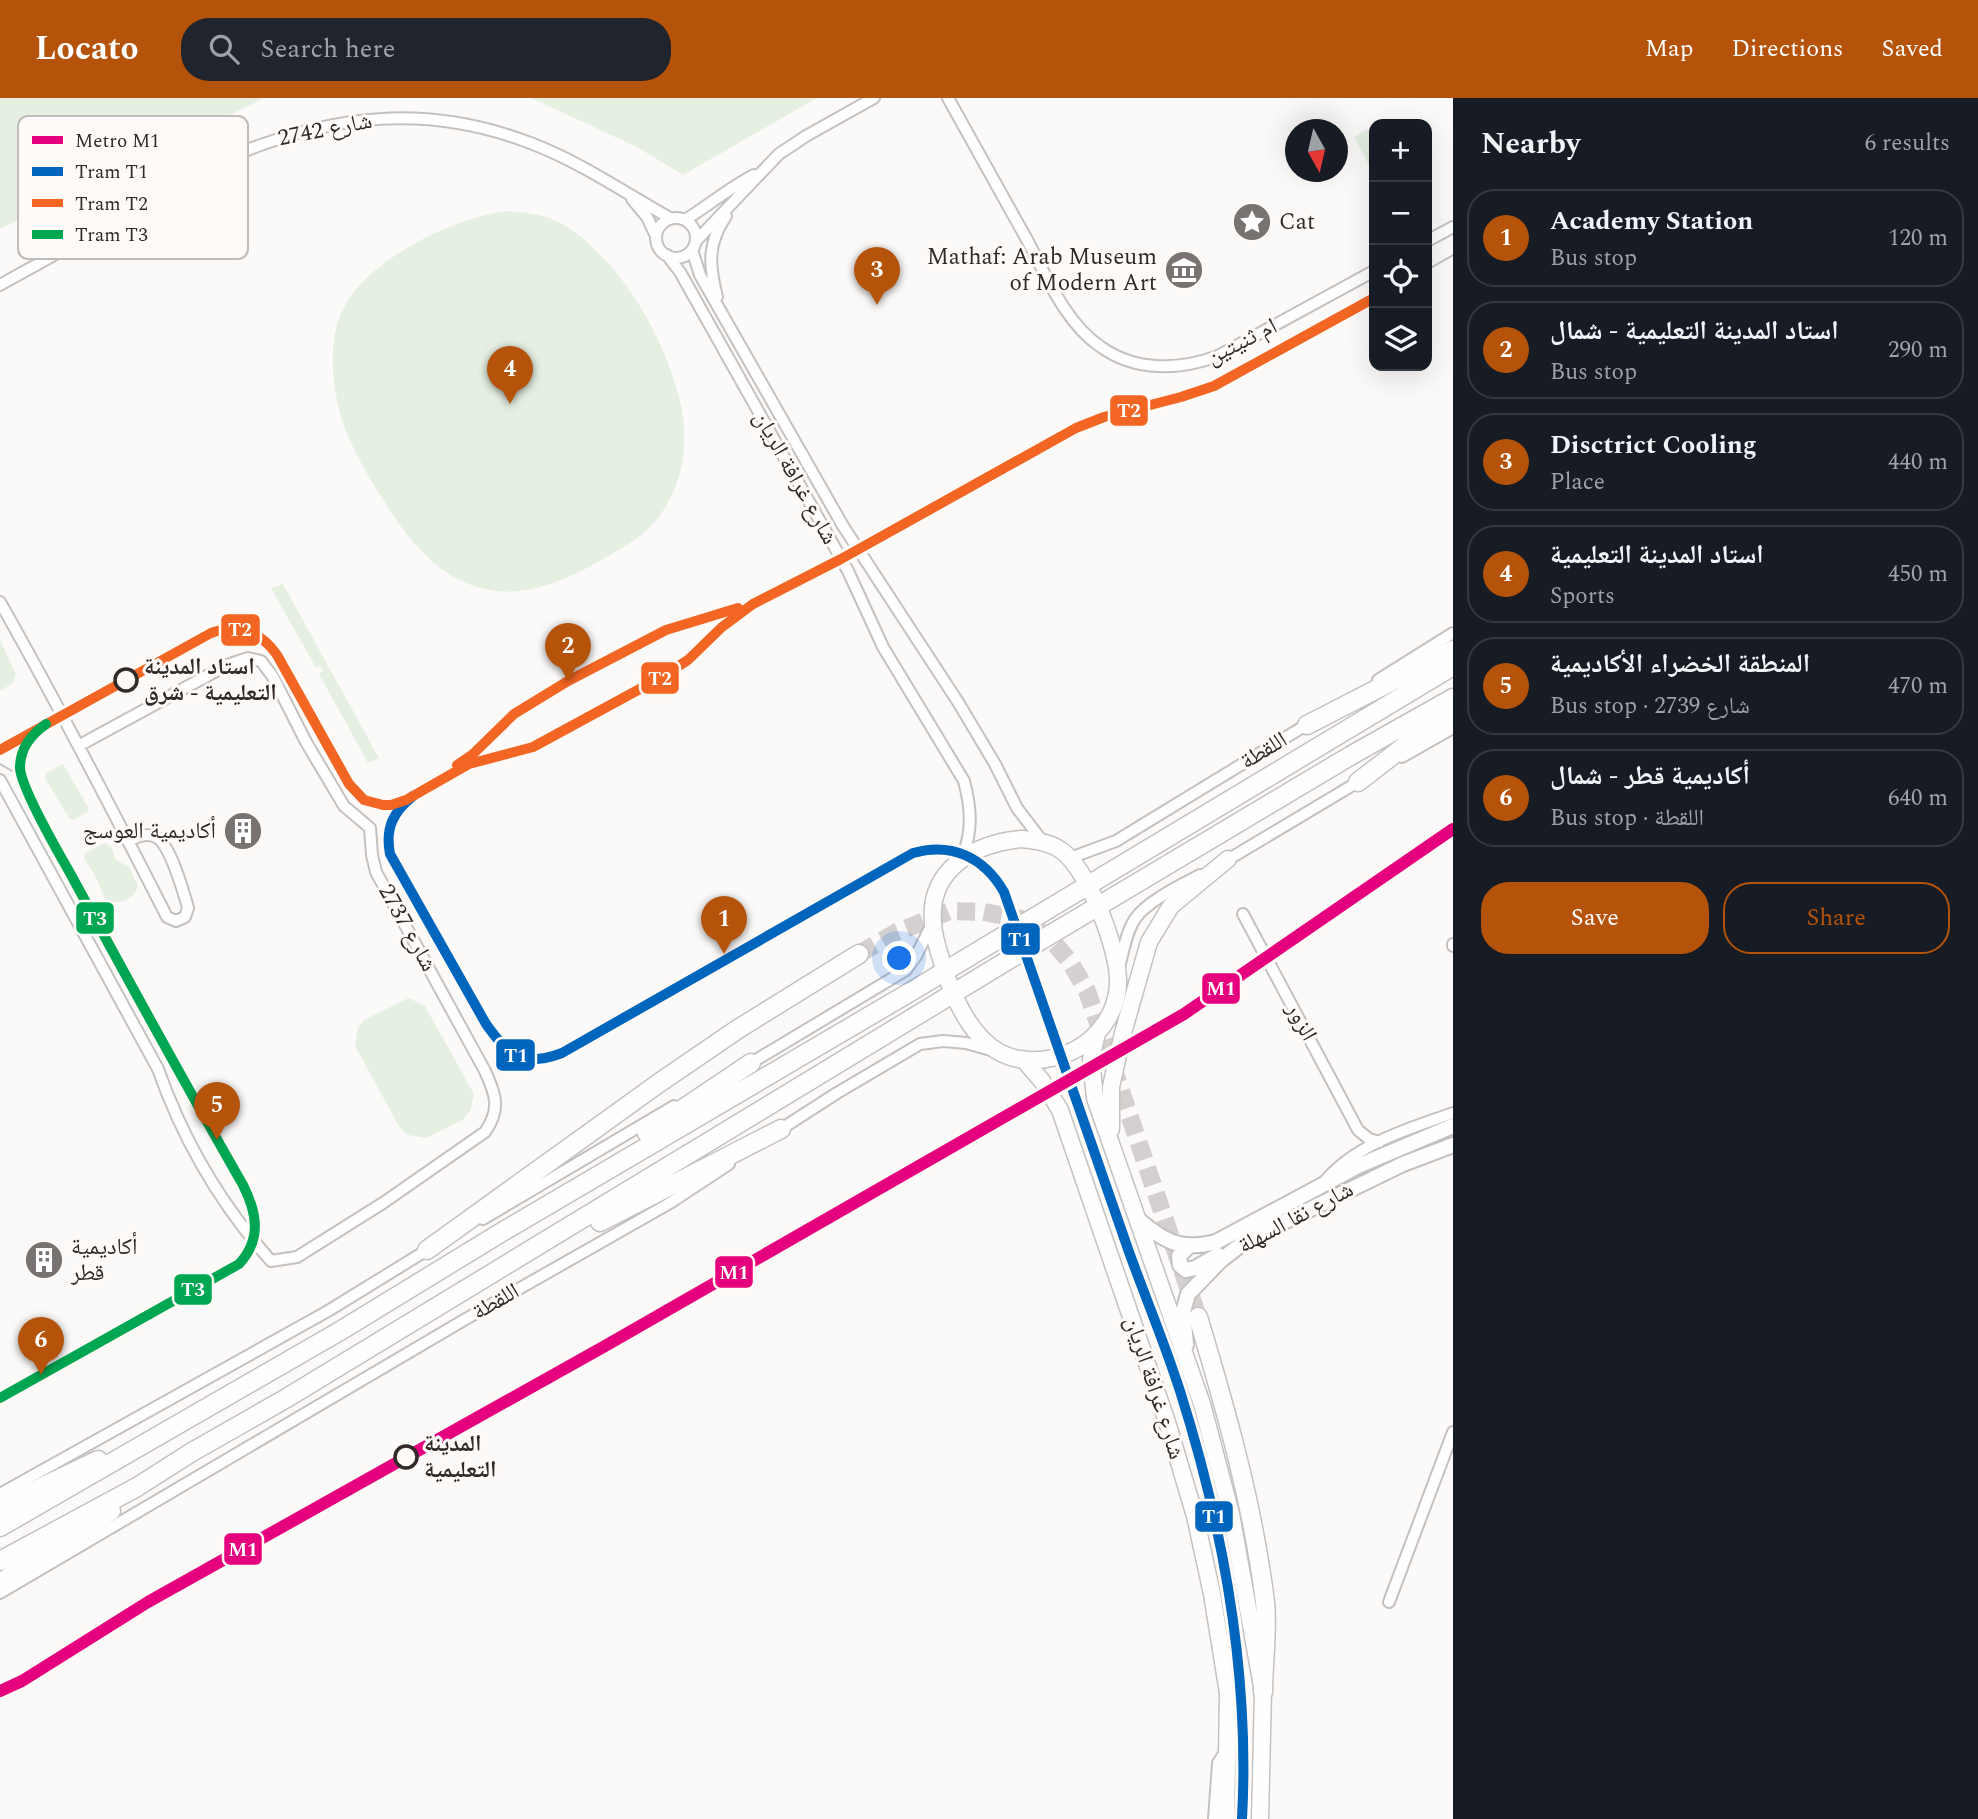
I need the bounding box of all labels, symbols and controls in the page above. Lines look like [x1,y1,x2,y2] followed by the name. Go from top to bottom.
[181,18,671,81] search box
[35,24,139,74] text: Locato
[261,29,395,69] text: Search here
[205,30,243,68] icon: search
[1645,31,1693,67] text: Map
[1731,31,1843,67] text: Directions
[1881,31,1943,67] text: Saved
[275,104,375,156] street label: شارع 2742
[18,116,248,259] legend
[1285,119,1348,182] north arrow
[1369,119,1432,371] map controls
[1369,119,1432,182] button: +
[1481,121,1580,167] text: Nearby
[1865,126,1950,161] text: 6 results
[75,127,160,156] text: Metro M1
[75,158,148,187] text: Tram T1
[1369,182,1432,245] button: −
[75,190,148,219] text: Tram T2
[1231,201,1273,243] place icon: Cat
[1550,201,1753,241] text: Academy Station
[1279,205,1315,240] place label: Cat
[75,221,148,250] text: Tram T3
[1500,221,1512,256] text: 1
[1888,221,1948,256] text: 120 m
[927,240,1157,301] place label: Mathaf: Arab Museum of Modern Art
[1550,241,1637,276] text: Bus stop
[1369,245,1432,308] button: locate
[854,247,900,305] pin: 3
[1163,249,1205,291] museum icon: Mathaf: Arab Museum of Modern Art
[1369,308,1432,371] button: layers
[1200,309,1284,375] street label: ام ثنيتين
[1550,311,1839,351] text: استاد المدينة التعليمية - شمال
[1500,333,1512,368] text: 2
[1888,333,1948,368] text: 290 m
[487,346,533,404] pin: 4
[1550,355,1637,390] text: Bus stop
[1109,394,1149,427] line badge: T2
[1117,397,1141,426] text: T2
[744,405,846,551] street label: شارع غرافة الريان
[1550,425,1757,465] text: Disctrict Cooling
[1500,445,1512,480] text: 3
[1888,445,1948,480] text: 440 m
[1550,465,1605,500] text: Place
[1550,535,1764,575] text: استاد المدينة التعليمية
[1500,557,1512,592] text: 4
[1888,557,1948,592] text: 450 m
[1550,579,1615,614] text: Sports
[220,613,261,647] line badge: T2
[228,616,252,645] text: T2
[545,623,591,681] pin: 2
[1550,644,1810,684] text: المنطقة الخضراء الأكاديمية
[144,650,277,711] place label: استاد المدينة التعليمية - شرق
[640,661,680,695] line badge: T2
[648,665,672,694] text: T2
[114,668,138,692] marker: استاد المدينة التعليمية - شرق
[1500,669,1512,704] text: 5
[1888,669,1948,704] text: 470 m
[1550,689,1750,724] text: Bus stop · شارع 2739
[1234,723,1294,779] street label: اللقطة
[1550,756,1750,796] text: أكاديمية قطر - شمال
[1500,781,1512,816] text: 6
[1888,781,1948,816] text: 640 m
[1550,801,1704,836] text: Bus stop · اللقطة
[222,810,264,852] building icon: أكاديمية العوسج
[83,814,216,849] place label: أكاديمية العوسج
[369,878,445,978] street label: شارع 2737
[1481,882,1709,954] button: Save
[1723,882,1950,954] button: Share
[701,896,747,954] pin: 1
[75,901,115,935] line badge: T3
[83,905,107,934] text: T3
[1000,922,1041,956] line badge: T1
[1008,926,1032,955] text: T1
[882,941,916,975] your location
[1201,972,1241,1005] line badge: M1
[1206,975,1236,1004] text: M1
[1276,996,1326,1048] street label: الزور
[495,1038,536,1072] line badge: T1
[504,1042,528,1071] text: T1
[194,1082,240,1140] pin: 5
[1232,1173,1360,1263] street label: شارع نقا السهلة
[70,1230,137,1291] place label: أكاديمية قطر
[23,1239,65,1281] building icon: أكاديمية قطر
[714,1255,754,1289] line badge: M1
[719,1259,749,1288] text: M1
[173,1273,213,1306] line badge: T3
[466,1274,526,1330] street label: اللقطة
[181,1276,205,1305] text: T3
[1114,1312,1194,1464] street label: شارع غرافة الريان
[18,1317,64,1375] pin: 6
[424,1427,497,1488] place label: المدينة التعليمية
[394,1445,418,1469] marker: المدينة التعليمية
[1194,1500,1234,1533] line badge: T1
[1202,1503,1226,1532] text: T1
[223,1532,263,1566] line badge: M1
[228,1536,258,1565] text: M1

